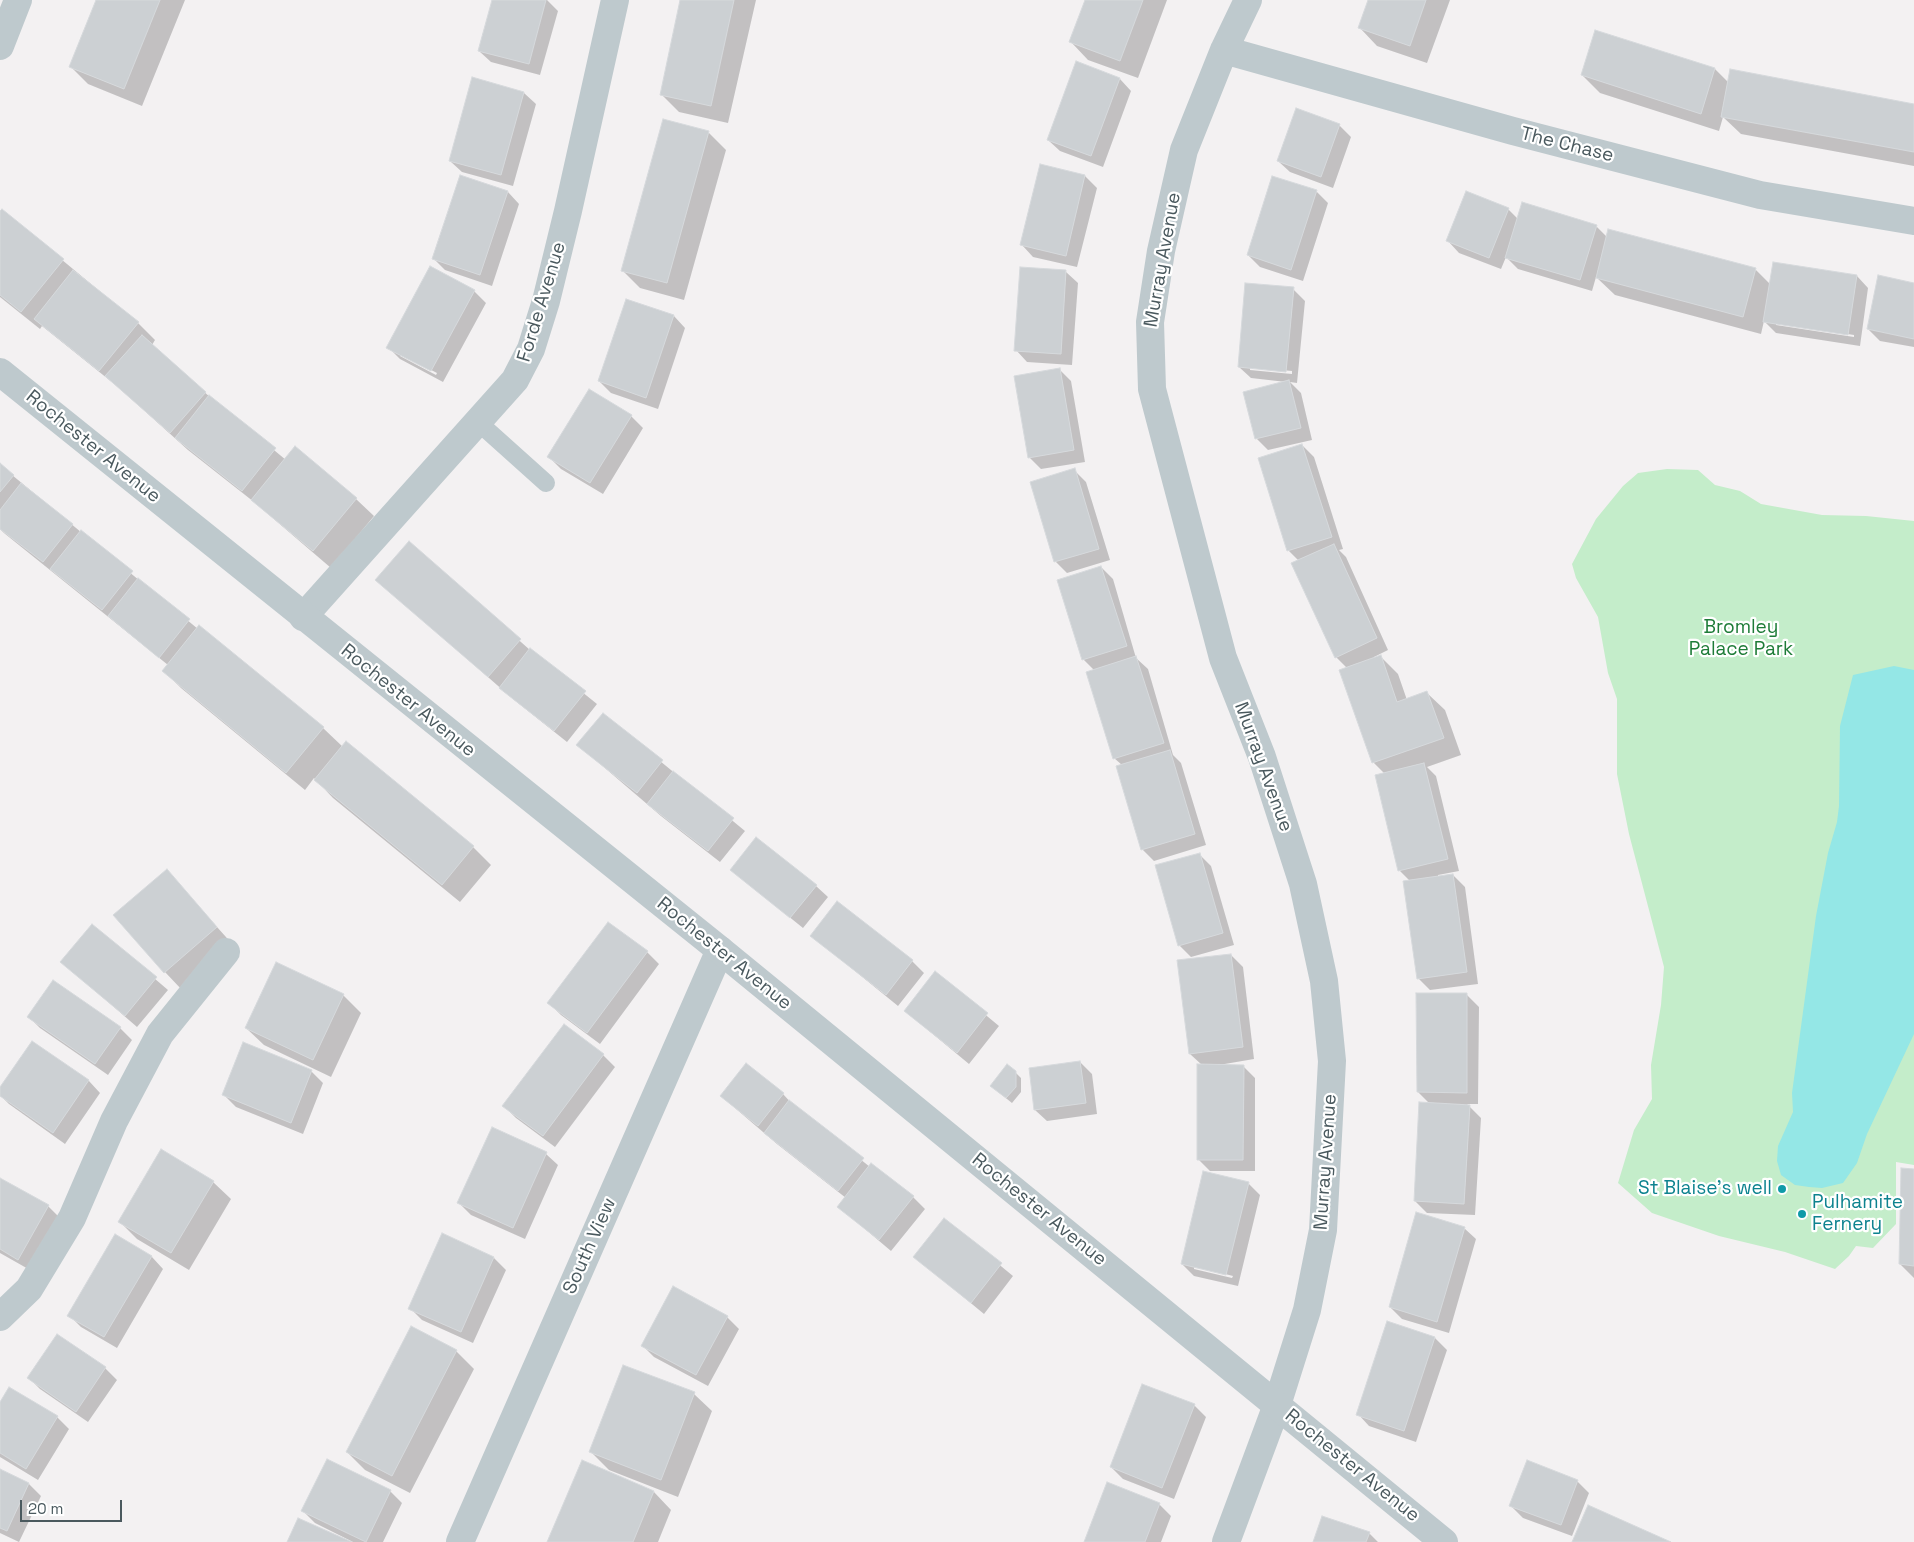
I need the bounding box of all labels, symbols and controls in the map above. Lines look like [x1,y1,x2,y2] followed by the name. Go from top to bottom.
[1518,122,1616,168] street label: The Chase
[1140,191,1186,329] street label: Murray Avenue
[513,239,571,365] street label: Forde Avenue
[21,386,165,508] street label: Rochester Avenue
[1689,617,1793,661] park label: Bromley Palace Park
[336,640,480,762] street label: Rochester Avenue
[1229,699,1297,835] street label: Murray Avenue
[652,893,796,1015] street label: Rochester Avenue
[1310,1093,1342,1231] street label: Murray Avenue
[967,1149,1111,1271] street label: Rochester Avenue
[1638,1178,1772,1200] place label: St Blaise's well
[1776,1183,1788,1195] marker: St Blaise's well
[1812,1192,1903,1236] place label: Pulhamite Fernery
[559,1194,621,1298] street label: South View
[1796,1208,1808,1220] marker: Pulhamite Fernery
[1280,1405,1424,1527] street label: Rochester Avenue
[22,1490,125,1522] scale bar
[28,1499,63,1518] text: 20 m

